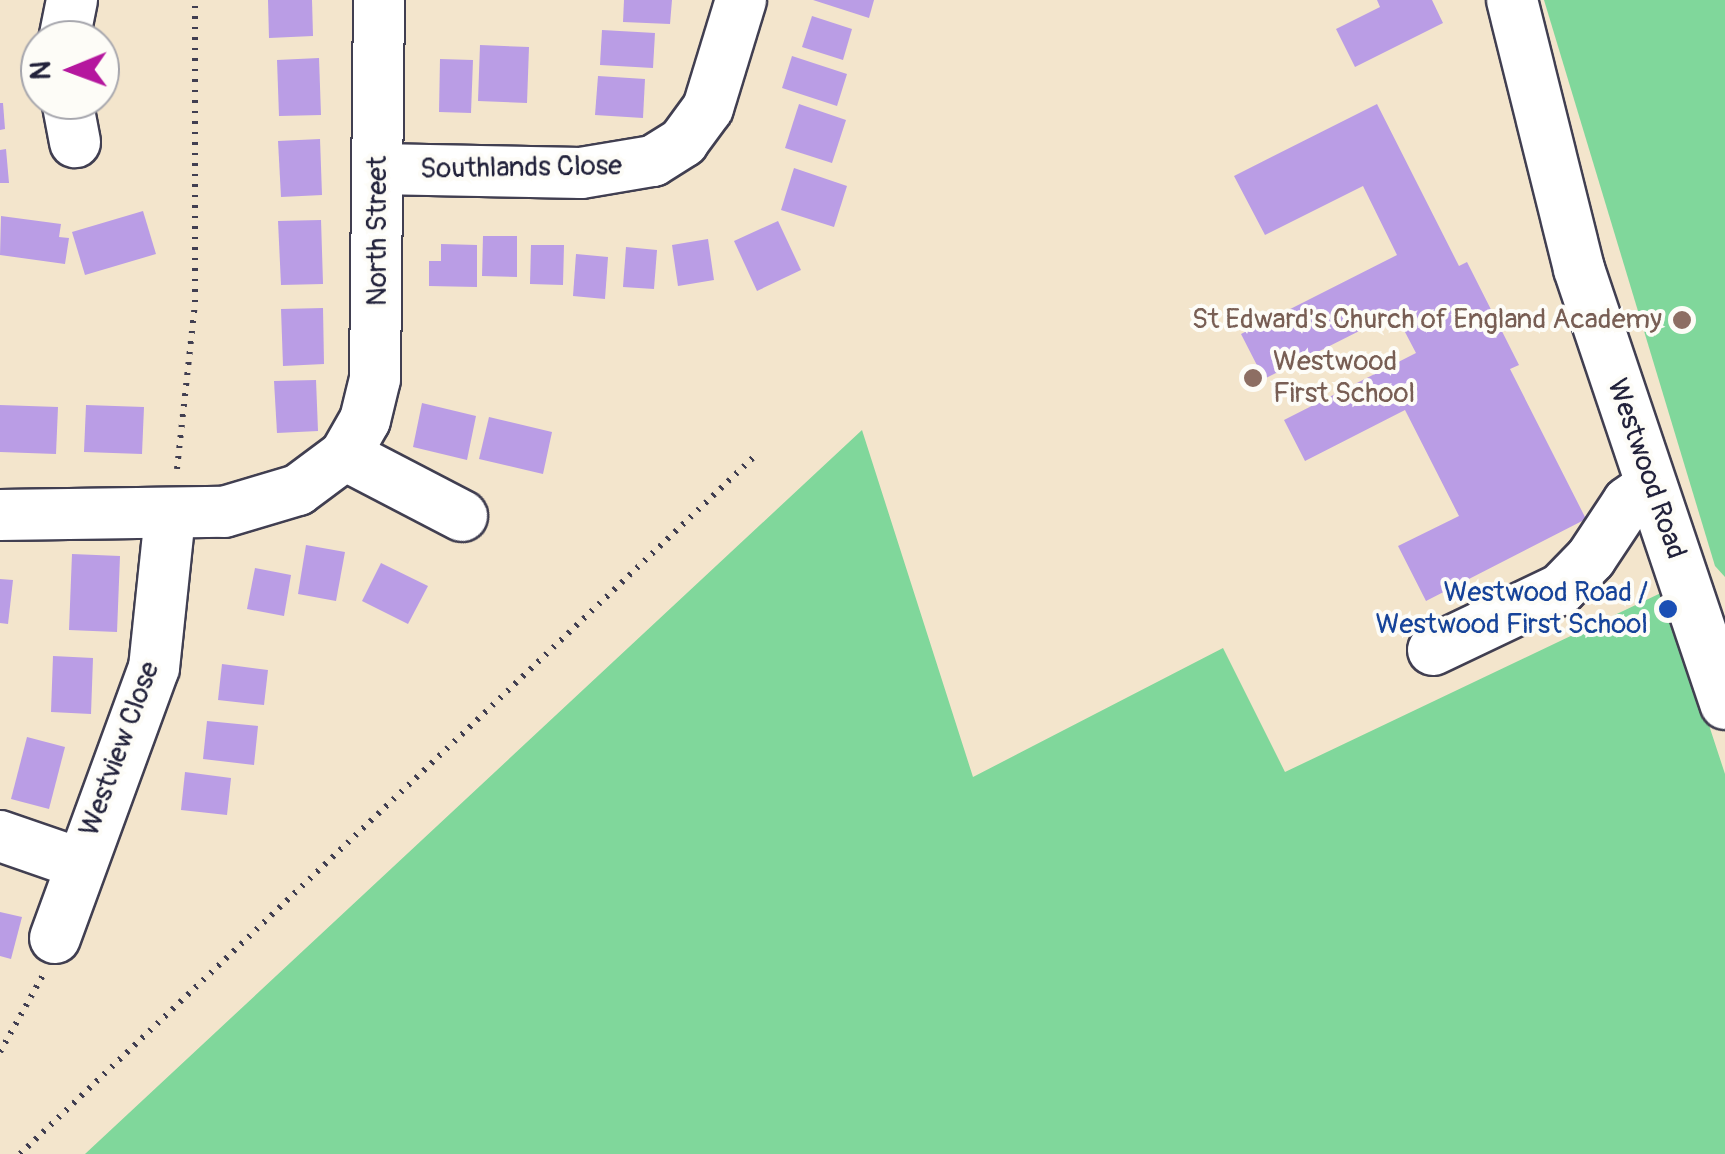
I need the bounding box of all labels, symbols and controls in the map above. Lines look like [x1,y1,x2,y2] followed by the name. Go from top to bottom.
[20,20,120,120] north arrow
[24,61,59,80] text: N
[420,149,622,187] street label: Southlands Close
[361,156,395,306] street label: North Street
[1192,303,1662,337] place label: St Edward's Church of England Academy
[1671,309,1693,331] marker: St Edward's Church of England Academy
[1273,345,1415,411] place label: Westwood First School
[1242,367,1264,389] marker: Westwood First School
[1599,375,1693,563] street label: Westwood Road
[1376,576,1648,642] place label: Westwood Road / Westwood First School
[1657,598,1679,620] marker: Westwood Road / Westwood First School
[73,657,167,841] street label: Westview Close

